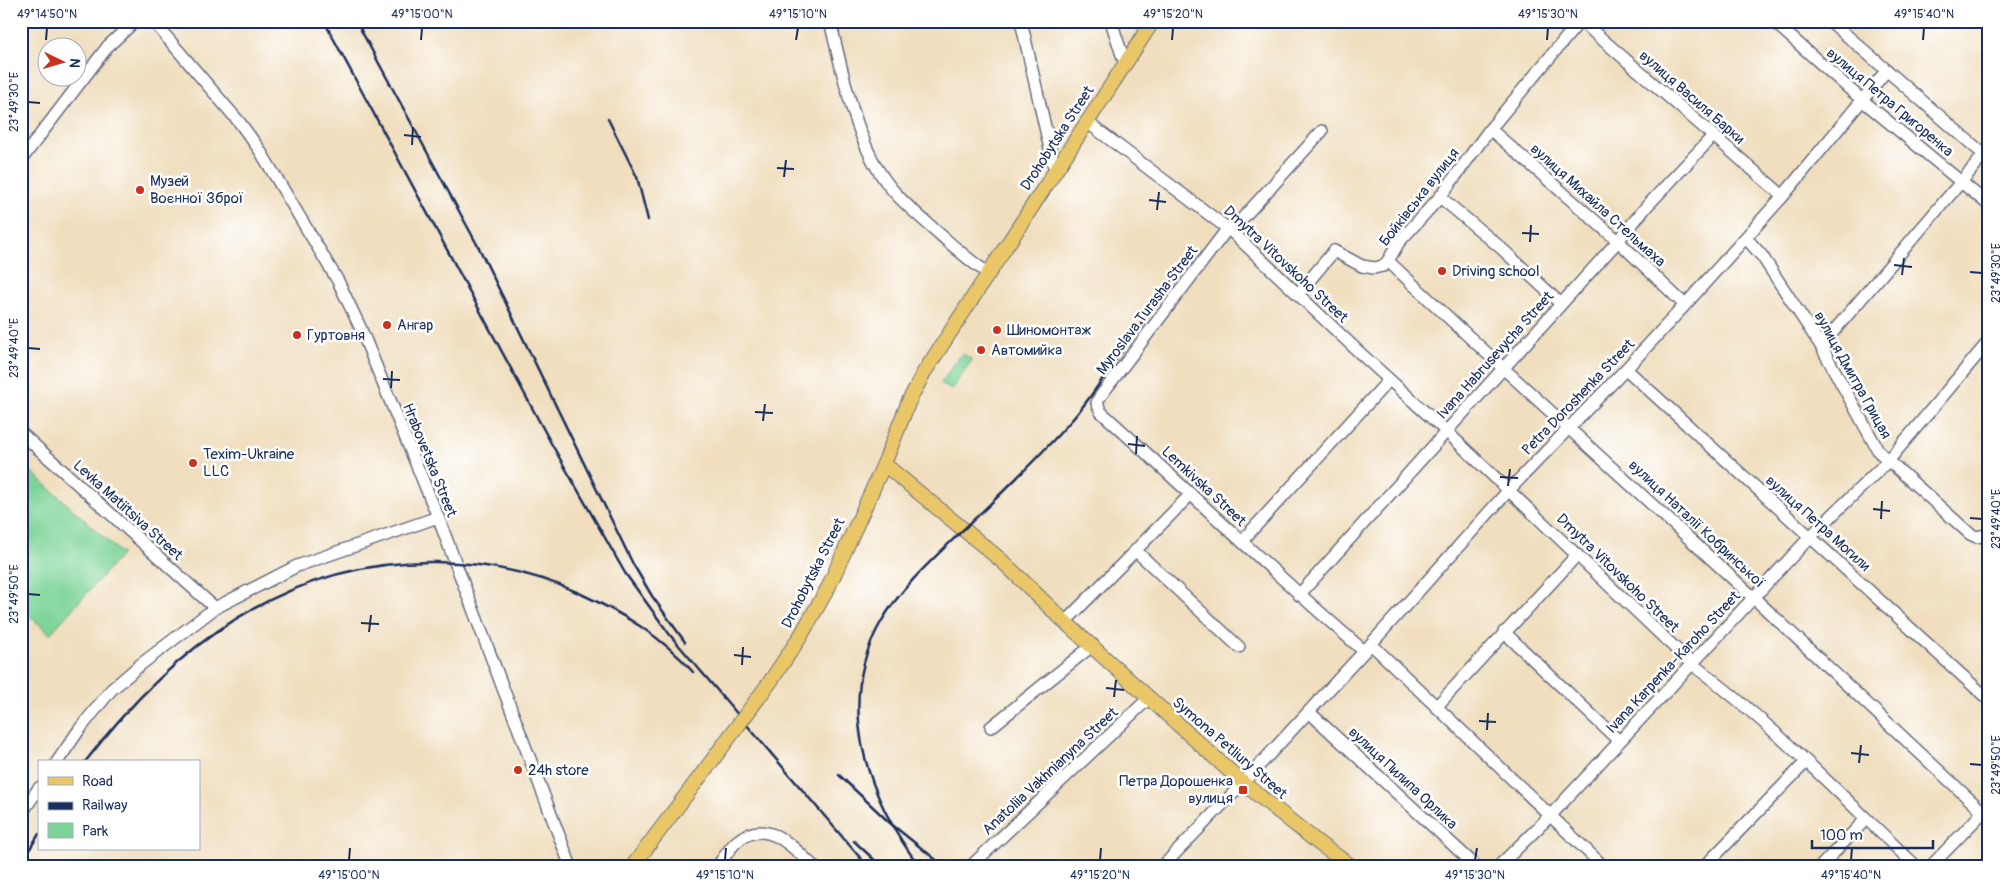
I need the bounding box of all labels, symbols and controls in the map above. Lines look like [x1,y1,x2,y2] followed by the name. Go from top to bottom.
[17,7,77,22] text: 49°14'50"N
[391,7,453,22] text: 49°15'00"N
[769,7,827,22] text: 49°15'10"N
[1143,7,1203,22] text: 49°15'20"N
[1518,7,1578,22] text: 49°15'30"N
[1894,7,1954,22] text: 49°15'40"N
[38,38,88,88] north arrow
[1822,44,1957,161] street label: вулиця Петра Григоренка
[1635,46,1749,149] street label: вулиця Василя Барки
[66,58,83,69] text: N
[7,72,22,132] text: 23°49'30"E
[1016,81,1099,194] street label: Drohobytska Street
[1526,140,1669,271] street label: вулиця Михайла Стельмаха
[1375,144,1464,250] street label: Бойківська вулиця
[150,172,244,208] place label: Музей Воєнної Зброї
[134,184,146,196] marker: Музей Воєнної Зброї
[1219,202,1353,328] street label: Dmytra Vitovskoho Street
[1093,241,1203,379] street label: Myroslava Turasha Street
[1989,243,2004,303] text: 23°49'30"E
[1452,262,1539,281] place label: Driving school
[1436,265,1448,277] marker: Driving school
[1433,287,1559,423] street label: Ivana Habrusevycha Street
[1810,308,1895,442] street label: вулиця Дмитра Грицая
[397,316,433,335] place label: Ангар
[7,318,22,378] text: 23°49'40"E
[381,319,393,331] marker: Ангар
[1007,321,1091,340] place label: Шиномонтаж
[991,324,1003,336] marker: Шиномонтаж
[307,326,365,345] place label: Гуртовня
[291,329,303,341] marker: Гуртовня
[1518,335,1639,459] street label: Petra Doroshenka Street
[991,341,1062,360] place label: Автомийка
[975,344,987,356] marker: Автомийка
[398,400,461,521] street label: Hrabovetska Street
[1157,442,1251,531] street label: Lemkivska Street
[203,445,295,481] place label: Texim-Ukraine LLC
[69,456,187,565] street label: Levka Matiitsiva Street
[1624,456,1769,593] street label: вулиця Наталії Кобринської
[187,457,199,469] marker: Texim-Ukraine LLC
[1761,471,1874,576] street label: вулиця Петра Могили
[1989,489,2004,549] text: 23°49'40"E
[1552,510,1684,638] street label: Dmytra Vitovskoho Street
[777,514,850,632] street label: Drohobytska Street
[7,564,22,624] text: 23°49'50"E
[1602,586,1745,738] street label: Ivana Karpenka-Karoho Street
[1168,693,1292,804] street label: Symona Petliury Street
[978,703,1123,839] street label: Anatoliia Vakhnianyna Street
[1344,723,1461,834] street label: вулиця Пилипа Орлика
[1989,735,2004,795] text: 23°49'50"E
[38,760,200,850] legend
[528,761,589,780] place label: 24h store
[512,764,524,776] marker: 24h store
[82,772,113,791] text: Road
[1119,772,1233,808] place label: Петра Дорошенка вулиця
[1237,784,1249,796] marker: Петра Дорошенка вулиця
[82,796,128,815] text: Railway
[1812,818,1934,850] scale bar
[82,822,109,841] text: Park
[1820,826,1863,845] text: 100 m
[318,868,380,883] text: 49°15'00"N
[696,868,754,883] text: 49°15'10"N
[1070,868,1130,883] text: 49°15'20"N
[1445,868,1505,883] text: 49°15'30"N
[1821,868,1881,883] text: 49°15'40"N

